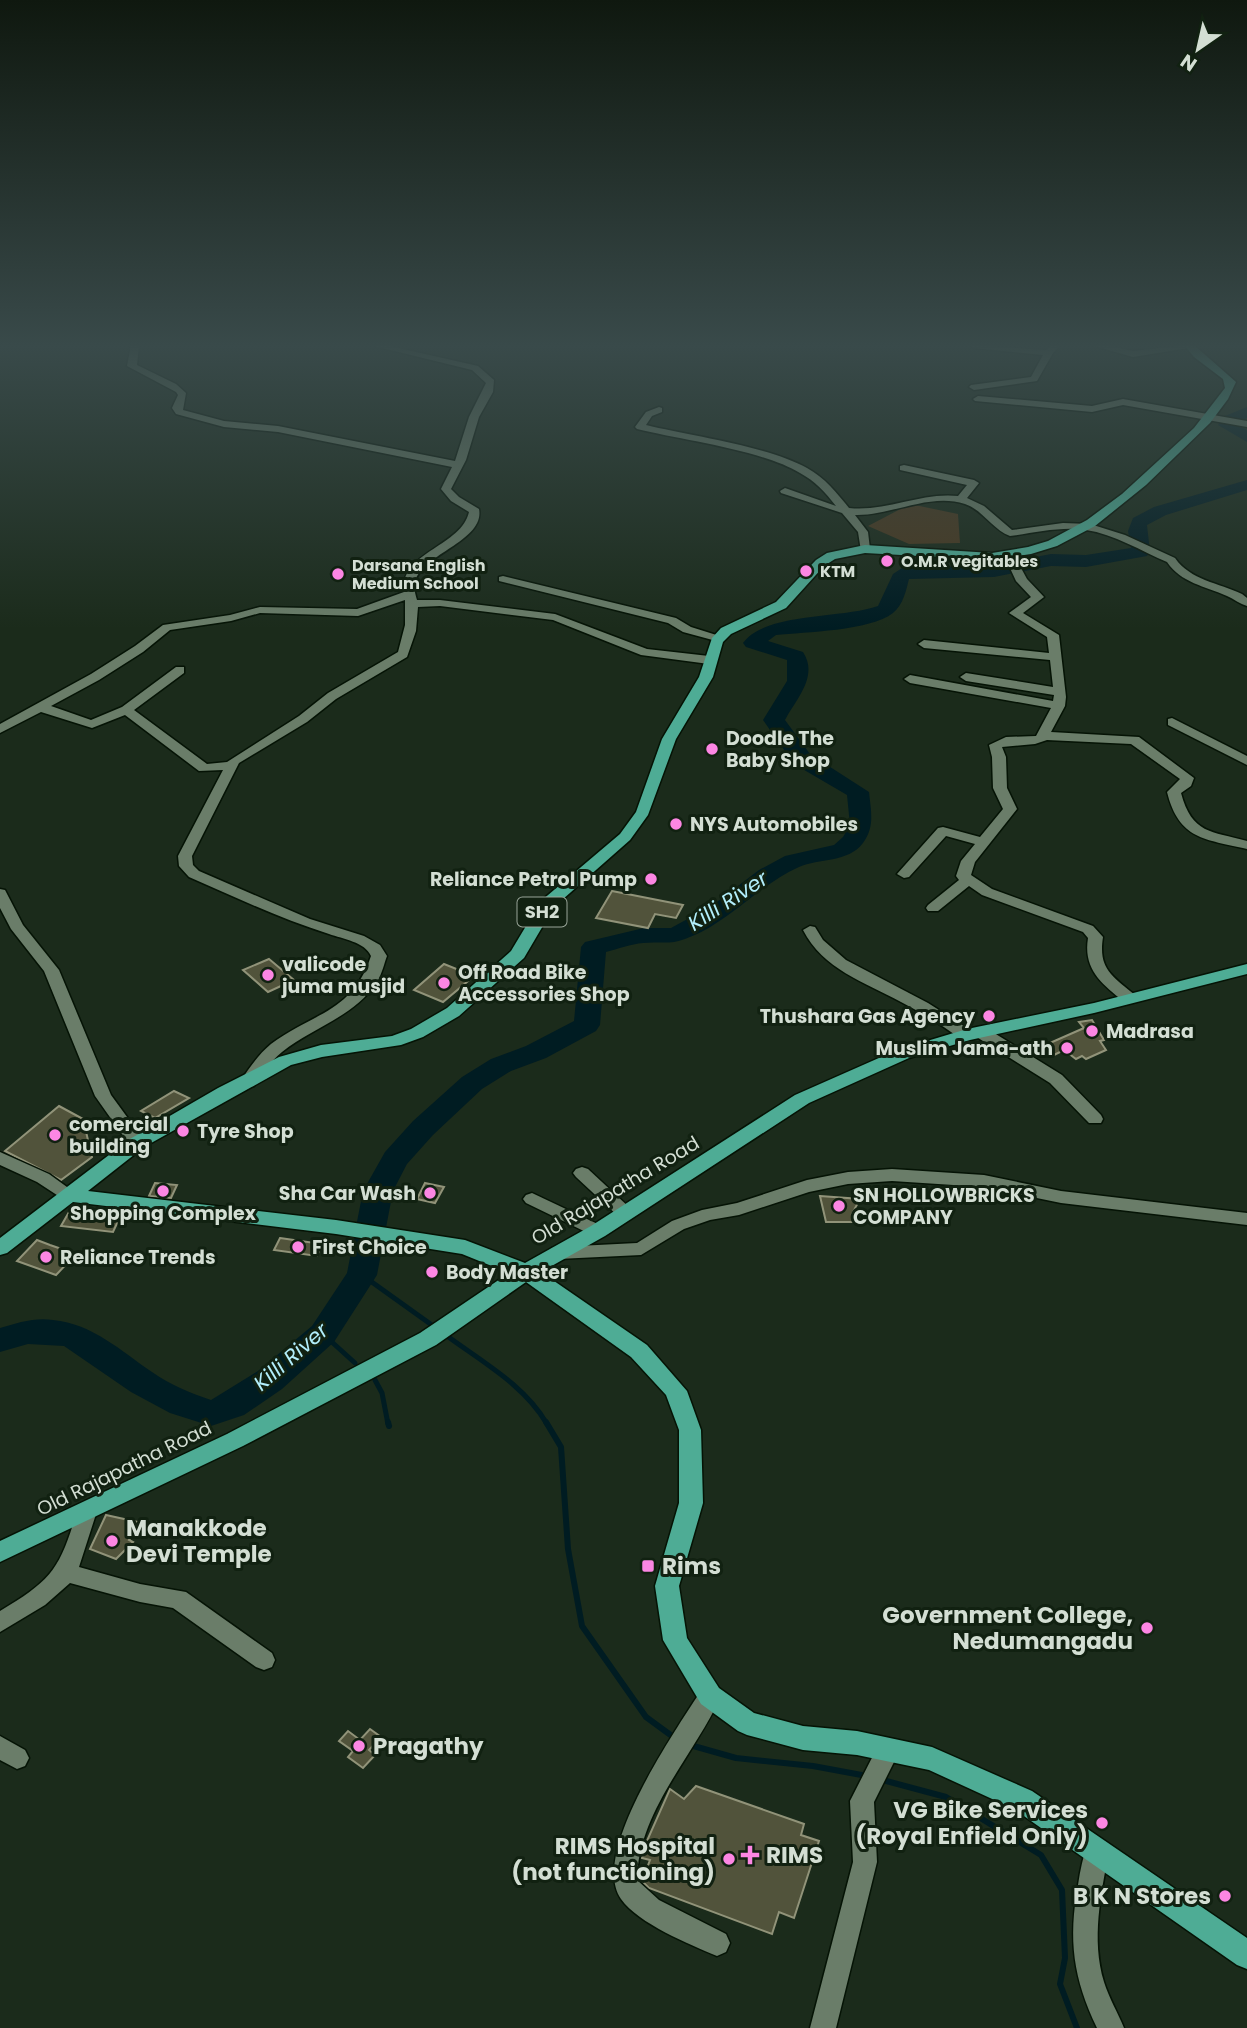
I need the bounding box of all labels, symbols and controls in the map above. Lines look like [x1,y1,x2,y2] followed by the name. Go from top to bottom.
[1163,14,1233,84] north arrow
[1175,47,1202,78] text: N
[901,550,1038,573] place label: O.M.R vegitables
[879,553,895,569] marker: O.M.R vegitables
[352,554,486,595] place label: Darsana English Medium School
[820,560,855,583] place label: KTM
[798,563,814,579] marker: KTM
[330,566,346,582] marker: Darsana English Medium School
[726,725,834,774] place label: Doodle The Baby Shop
[704,741,720,757] marker: Doodle The Baby Shop
[690,811,858,838] place label: NYS Automobiles
[668,816,684,832] marker: NYS Automobiles
[682,863,774,937] water label: Killi River
[430,866,637,893] place label: Reliance Petrol Pump
[643,871,659,887] marker: Reliance Petrol Pump
[518,897,566,926] road number: SH2
[281,951,405,1000] place label: valicode juma musjid
[458,959,630,1008] place label: Off Road Bike Accessories Shop
[260,967,276,983] marker: valicode juma musjid
[436,975,452,991] marker: Off Road Bike Accessories Shop
[760,1003,976,1030] place label: Thushara Gas Agency
[981,1008,997,1024] marker: Thushara Gas Agency
[1106,1018,1194,1045] place label: Madrasa
[1084,1023,1100,1039] marker: Madrasa
[875,1035,1053,1062] place label: Muslim Jama-ath
[1059,1040,1075,1056] marker: Muslim Jama-ath
[69,1111,168,1160] place label: comercial building
[197,1118,294,1145] place label: Tyre Shop
[175,1123,191,1139] marker: Tyre Shop
[47,1127,63,1143] marker: comercial building
[526,1130,704,1251] street label: Old Rajapatha Road
[279,1180,416,1207] place label: Sha Car Wash
[853,1182,1035,1231] place label: SN HOLLOWBRICKS COMPANY
[155,1183,171,1199] marker: Shopping Complex
[422,1185,438,1201] marker: Sha Car Wash
[831,1198,847,1214] marker: SN HOLLOWBRICKS COMPANY
[70,1200,257,1227] place label: Shopping Complex
[312,1234,427,1261] place label: First Choice
[290,1239,306,1255] marker: First Choice
[60,1244,216,1271] place label: Reliance Trends
[38,1249,54,1265] marker: Reliance Trends
[446,1259,568,1286] place label: Body Master
[424,1264,440,1280] marker: Body Master
[247,1315,335,1397] water label: Killi River
[32,1414,216,1523] street label: Old Rajapatha Road
[126,1512,272,1570] place label: Manakkode Devi Temple
[104,1533,120,1549] marker: Manakkode Devi Temple
[662,1550,721,1582] place label: Rims
[640,1558,656,1574] marker: Rims
[882,1599,1133,1657] place label: Government College, Nedumangadu
[1139,1620,1155,1636] marker: Government College, Nedumangadu
[373,1730,484,1762] place label: Pragathy
[351,1738,367,1754] marker: Pragathy
[855,1794,1088,1852] place label: VG Bike Services (Royal Enfield Only)
[1094,1815,1110,1831] marker: VG Bike Services (Royal Enfield Only)
[511,1830,715,1888] place label: RIMS Hospital (not functioning)
[766,1839,823,1871] place label: RIMS
[740,1845,760,1865] marker: RIMS
[721,1851,737,1867] marker: RIMS Hospital (not functioning)
[1073,1880,1211,1912] place label: B K N Stores
[1217,1888,1233,1904] marker: B K N Stores

